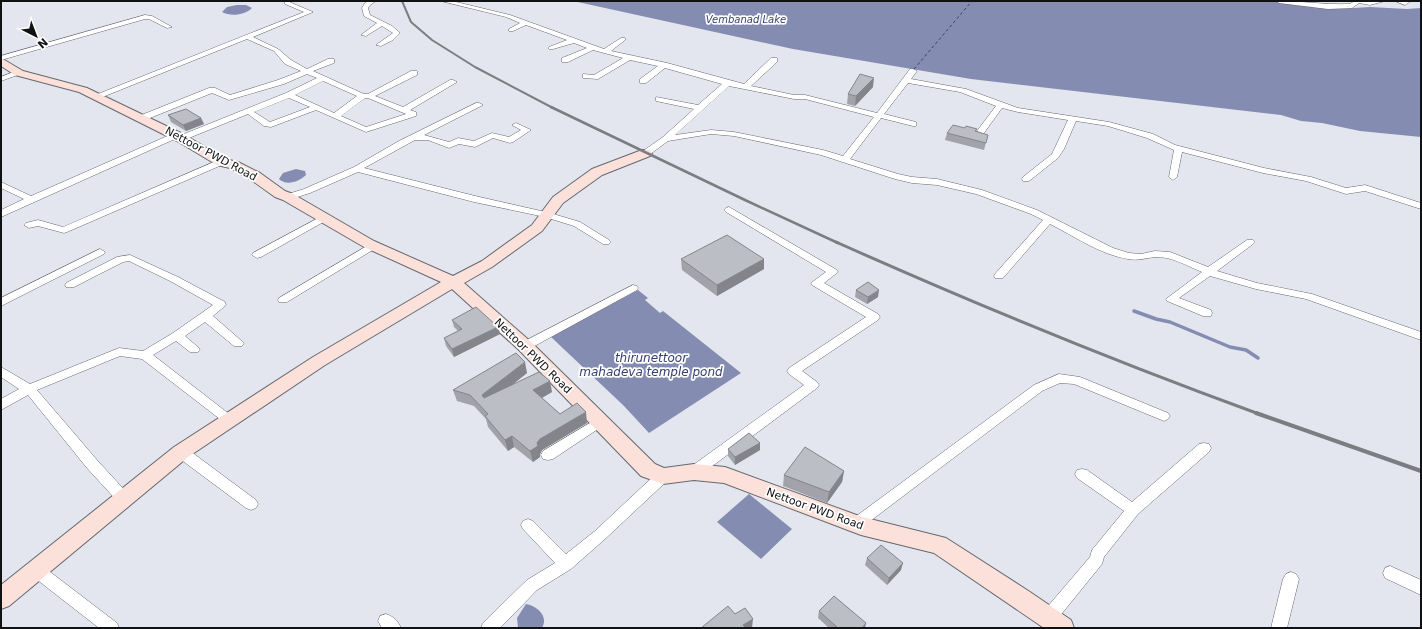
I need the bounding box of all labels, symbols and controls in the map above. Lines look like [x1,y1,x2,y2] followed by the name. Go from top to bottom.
[706,14,786,25] water label: Vembanad Lake
[16,16,56,56] north arrow
[35,35,50,51] text: N
[163,124,259,184] street label: Nettoor PWD Road
[492,316,574,396] street label: Nettoor PWD Road
[579,351,723,379] water label: thirunettoor mahadeva temple pond
[765,485,865,533] street label: Nettoor PWD Road

